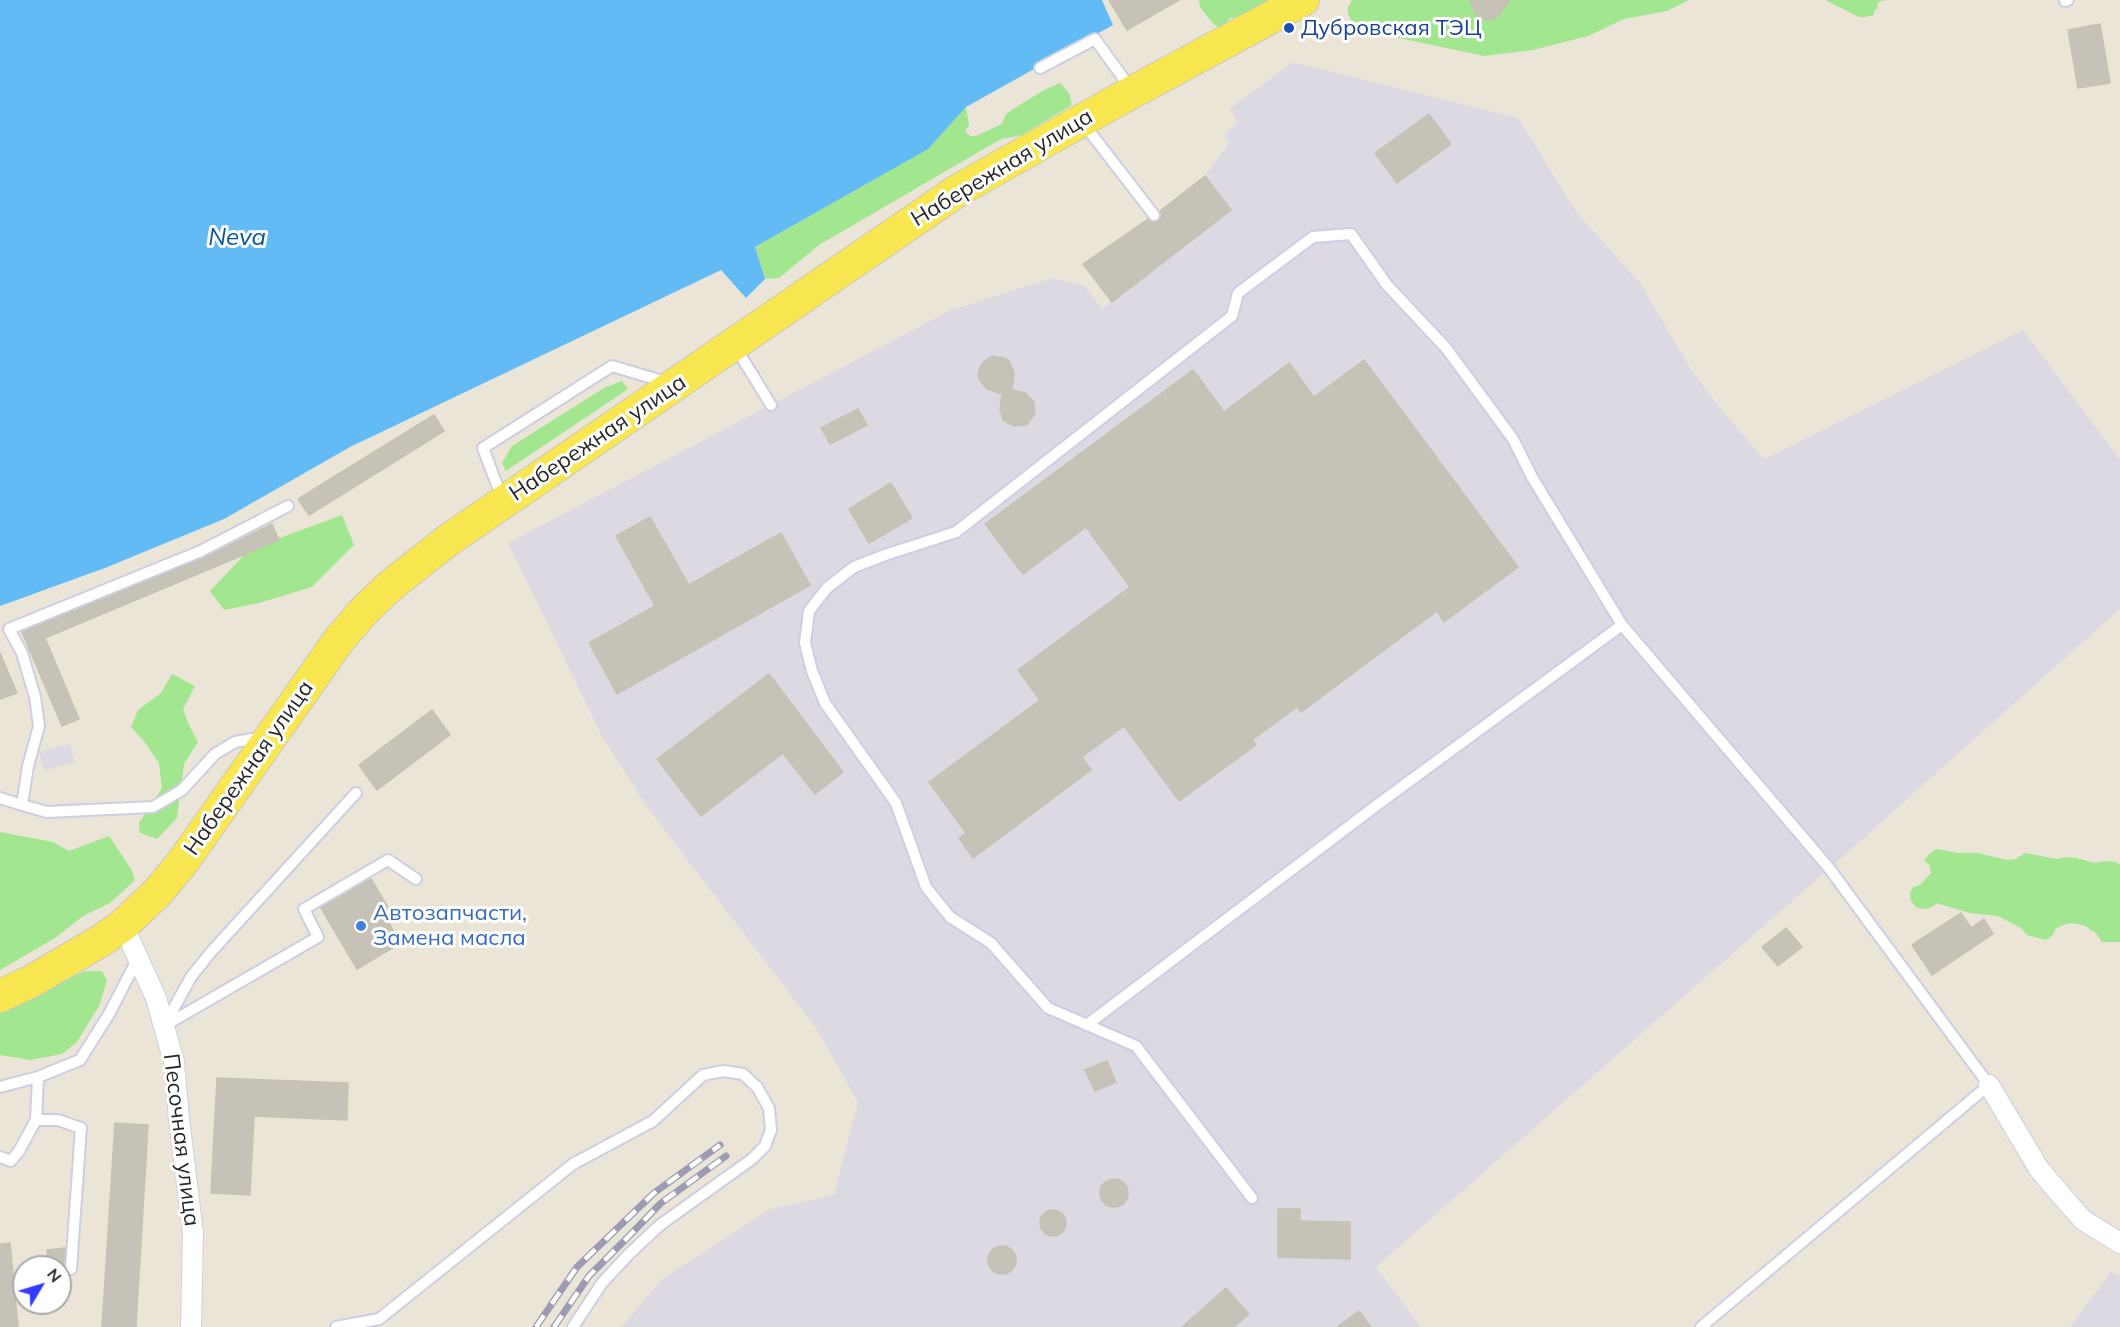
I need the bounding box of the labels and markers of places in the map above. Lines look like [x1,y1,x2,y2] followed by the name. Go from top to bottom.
[1301,15,1482,41] place label: Дубровская ТЭЦ
[1282,21,1296,35] marker: Дубровская ТЭЦ
[373,900,527,951] place label: Автозапчасти, Замена масла
[354,919,368,933] marker: Автозапчасти, Замена масла

